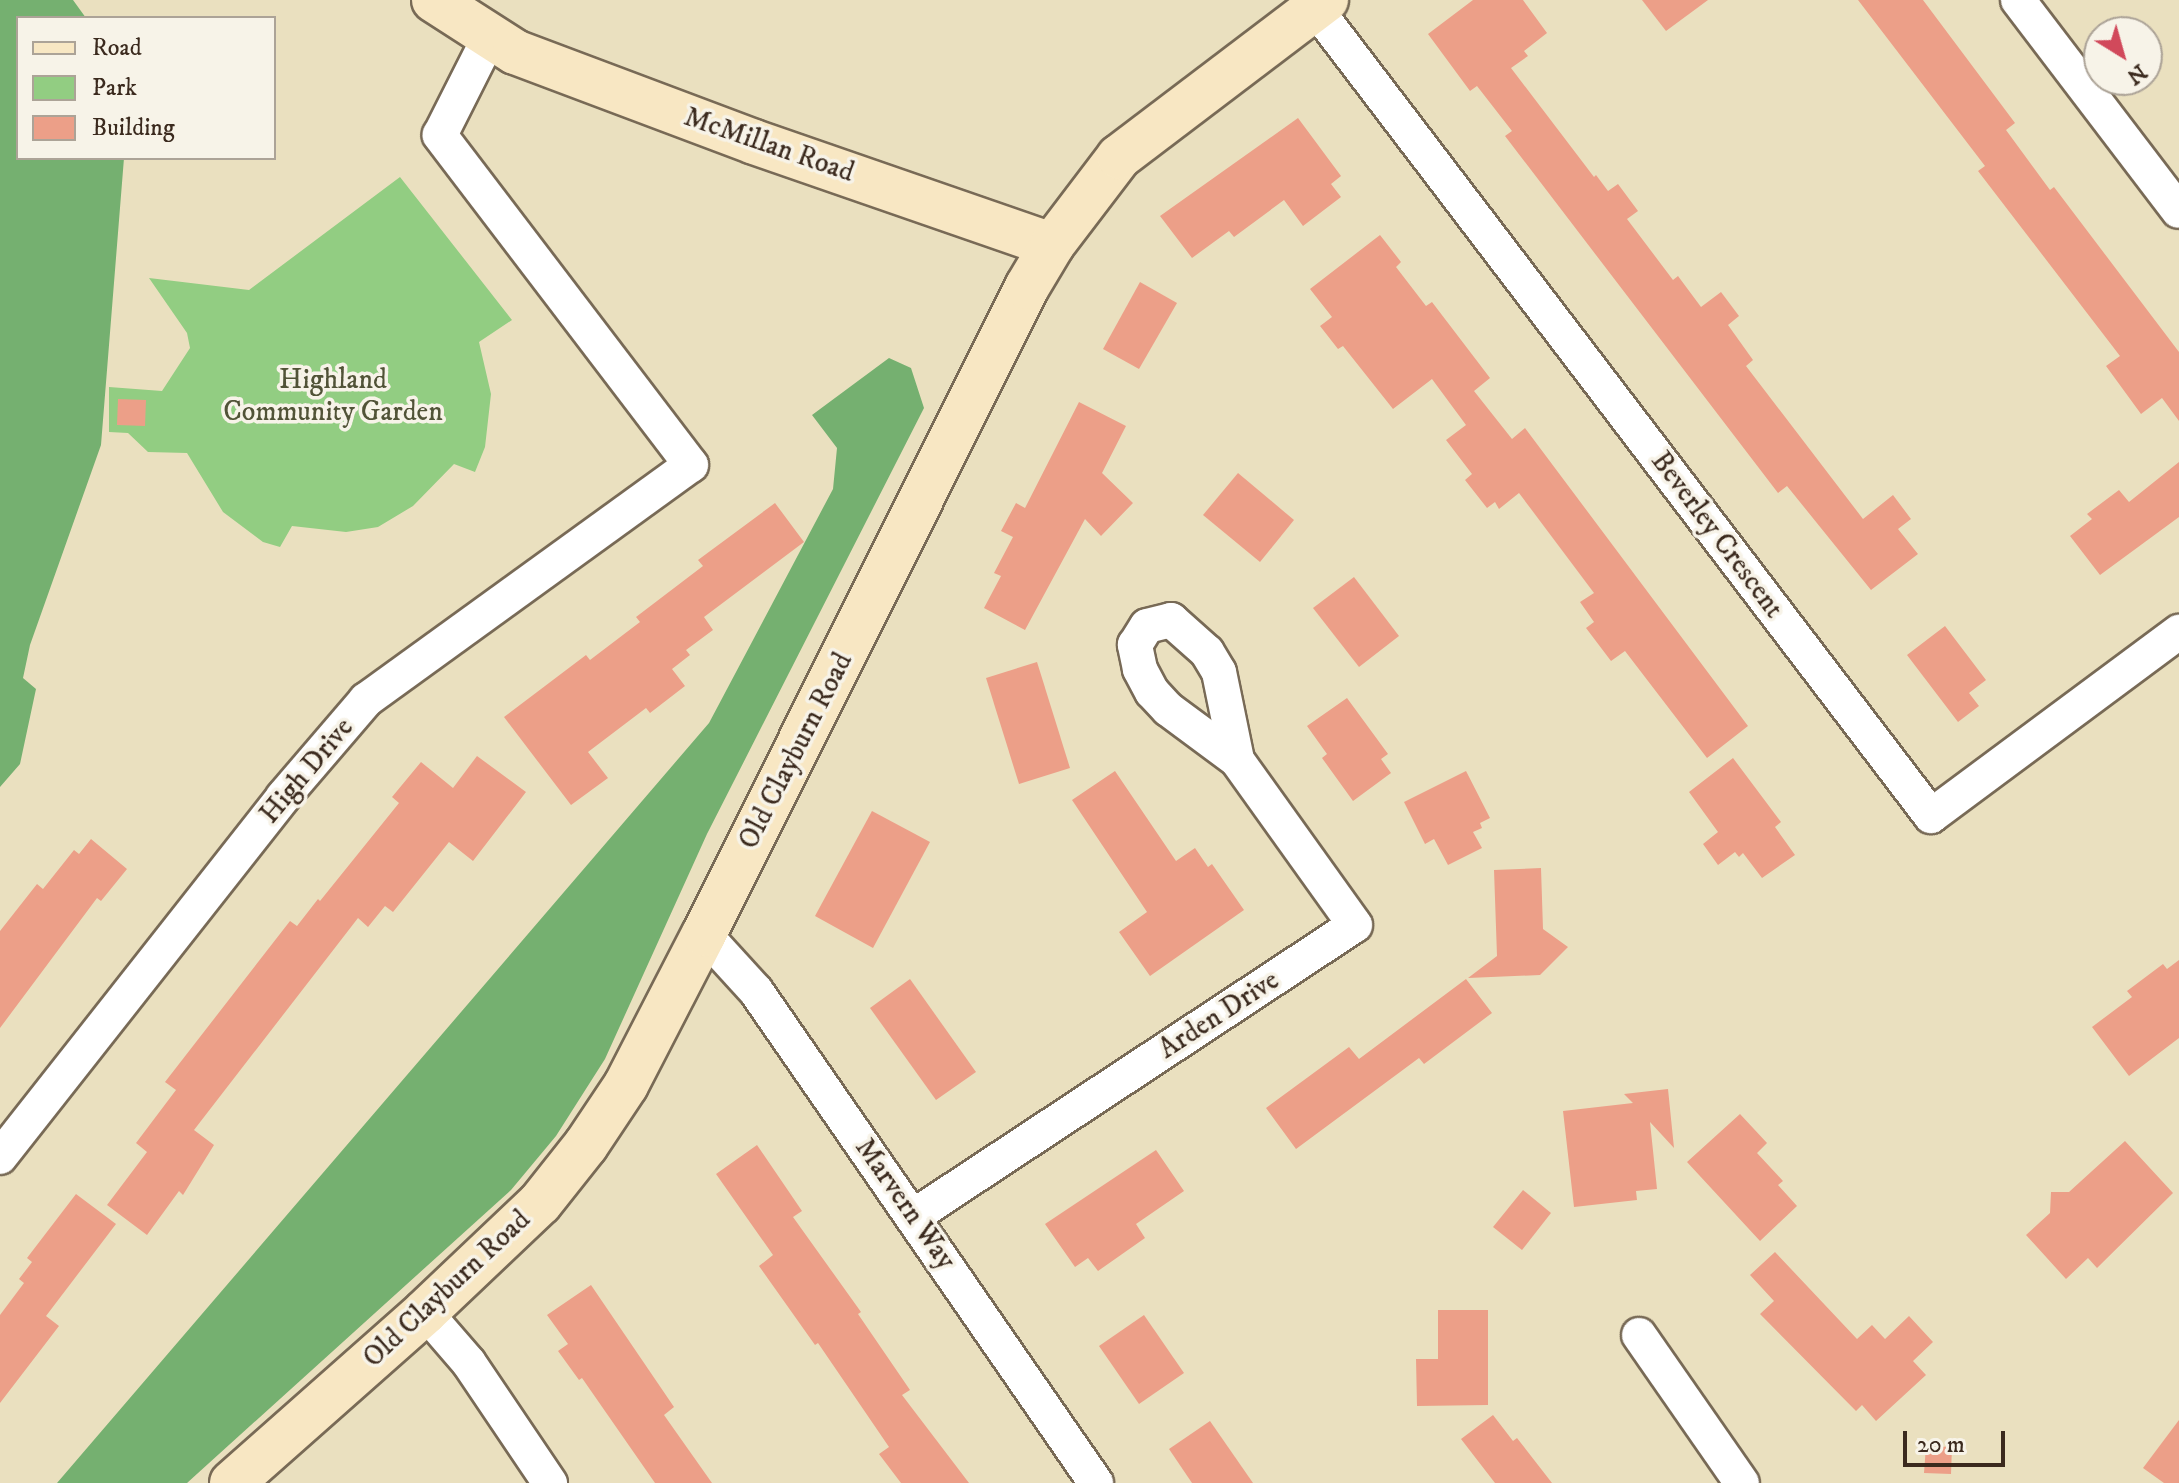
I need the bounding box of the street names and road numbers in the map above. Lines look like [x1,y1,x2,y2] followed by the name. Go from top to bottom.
[680,100,858,190] street label: McMillan Road
[1644,445,1790,625] street label: Beverley Crescent
[732,647,860,855] street label: Old Clayburn Road
[253,711,361,831] street label: High Drive
[1153,964,1285,1066] street label: Arden Drive
[848,1132,962,1276] street label: Marvern Way
[357,1203,537,1375] street label: Old Clayburn Road

